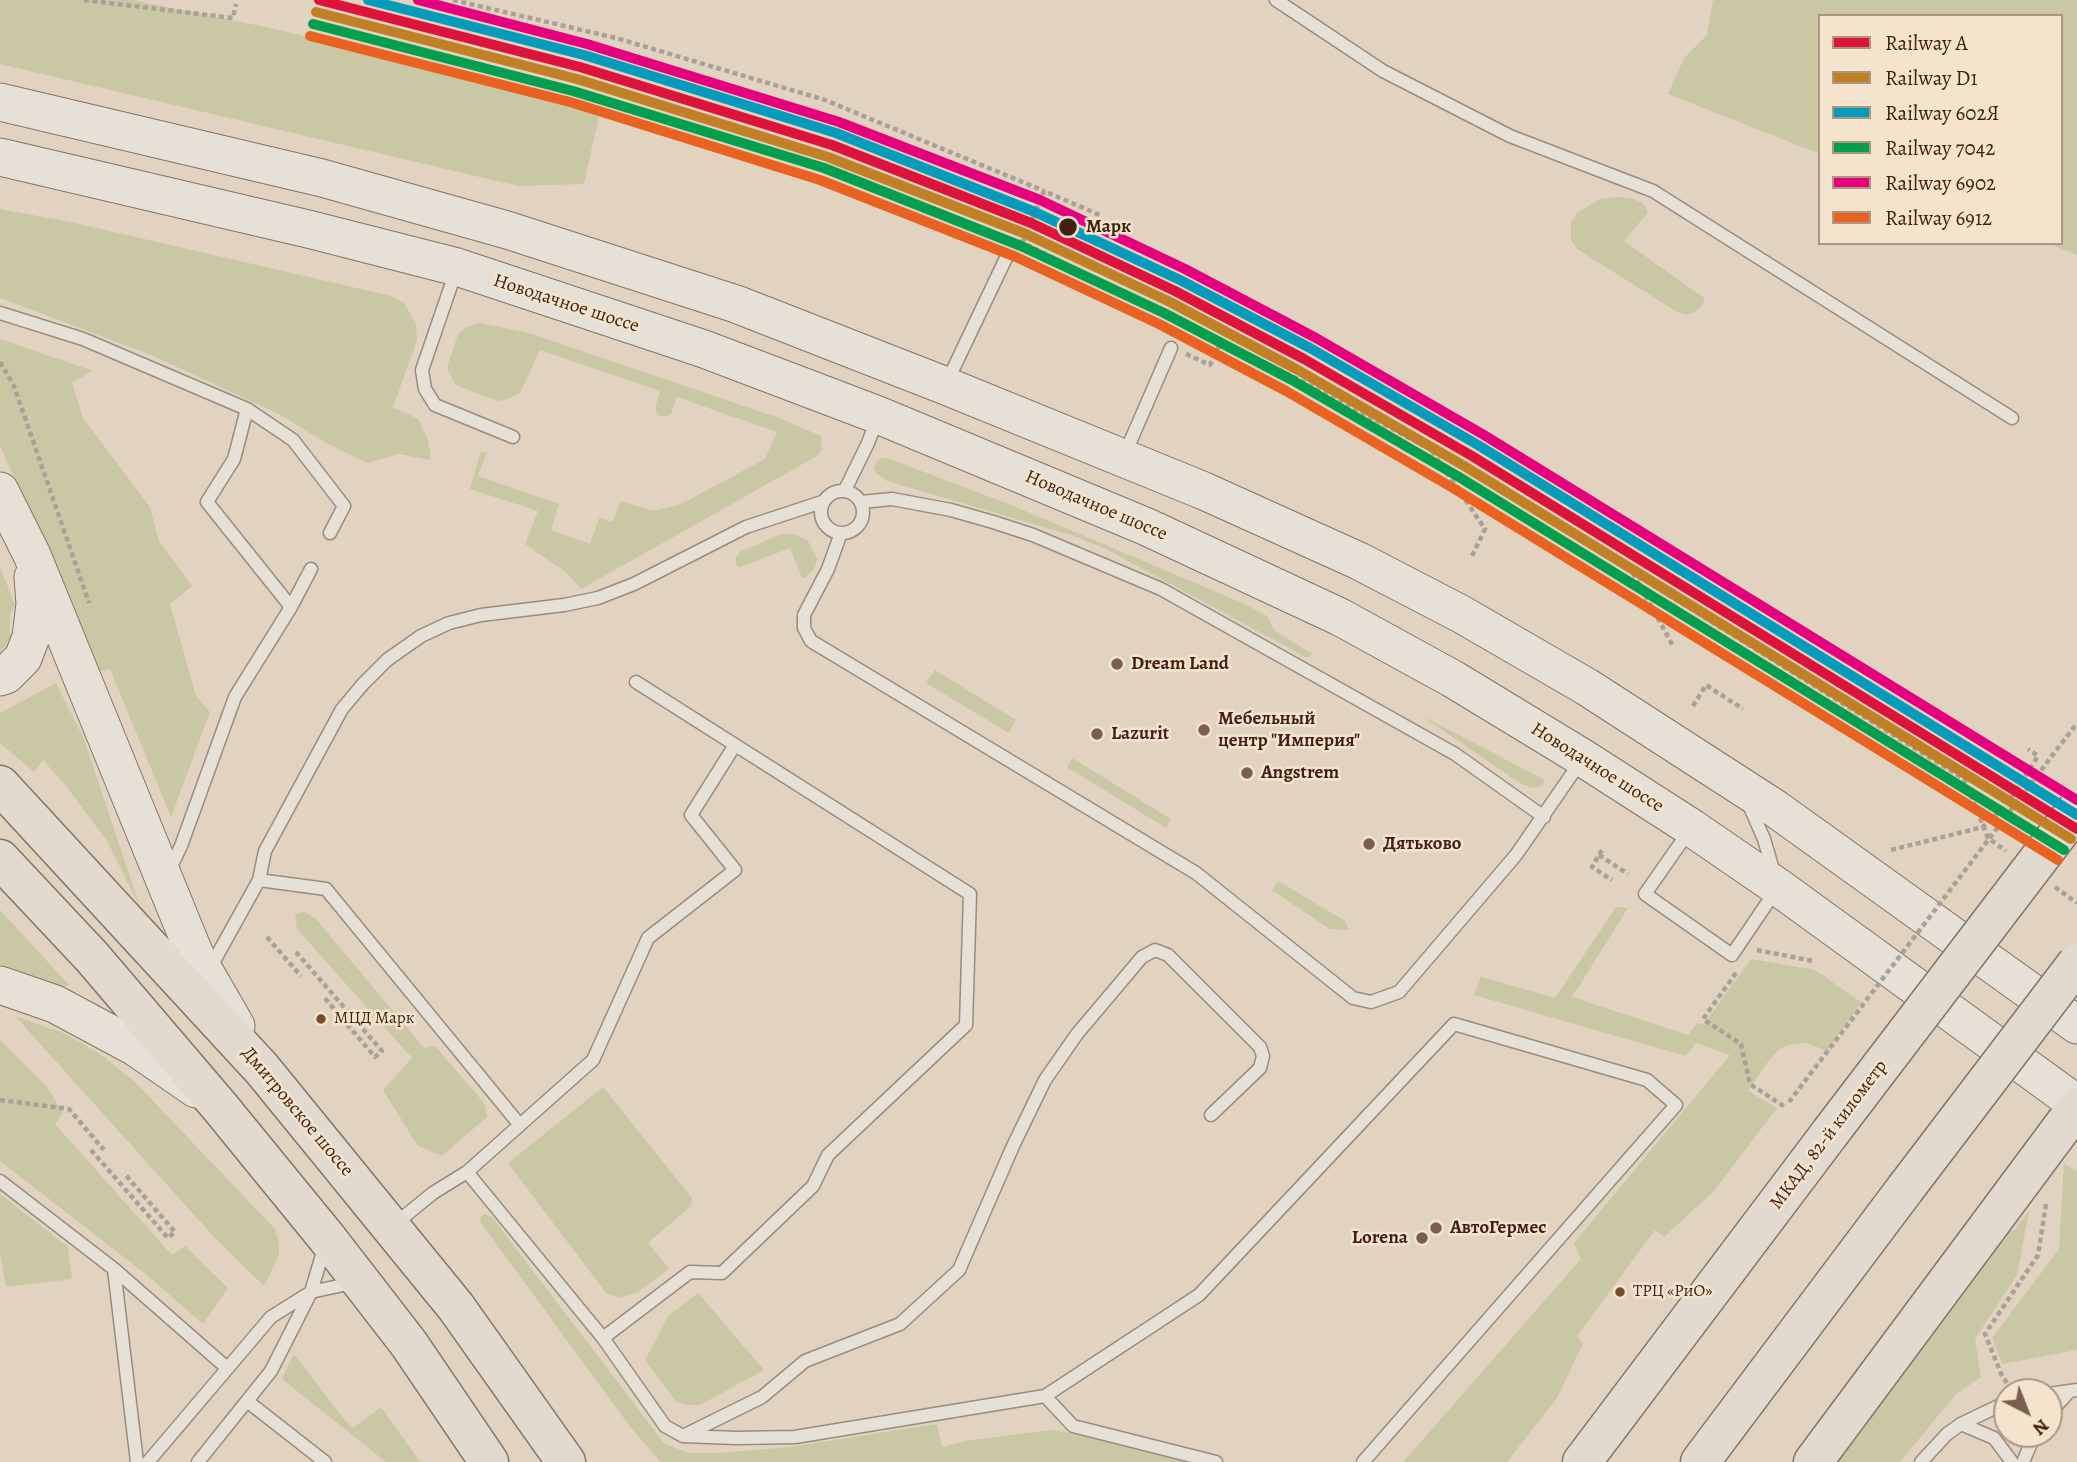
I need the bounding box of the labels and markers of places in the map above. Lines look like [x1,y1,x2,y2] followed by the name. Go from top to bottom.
[1057,216,1079,238] marker: Марк
[1086,216,1131,238] place label: Марк
[1131,653,1229,675] place label: Dream Land
[1109,656,1125,672] marker: Dream Land
[1218,708,1360,752] place label: Мебельный центр "Империя"
[1196,722,1212,738] marker: Мебельный центр "Империя"
[1111,723,1169,745] place label: Lazurit
[1089,726,1105,742] marker: Lazurit
[1261,762,1339,784] place label: Angstrem
[1239,765,1255,781] marker: Angstrem
[1383,833,1461,855] place label: Дятьково
[1361,836,1377,852] marker: Дятьково
[334,1009,415,1029] place label: МЦД Марк
[314,1012,328,1026] marker: МЦД Марк
[1450,1217,1546,1239] place label: АвтоГермес
[1428,1220,1444,1236] marker: АвтоГермес
[1352,1227,1408,1249] place label: Lorena
[1414,1230,1430,1246] marker: Lorena
[1633,1282,1713,1302] place label: ТРЦ «РиО»
[1613,1285,1627,1299] marker: ТРЦ «РиО»

